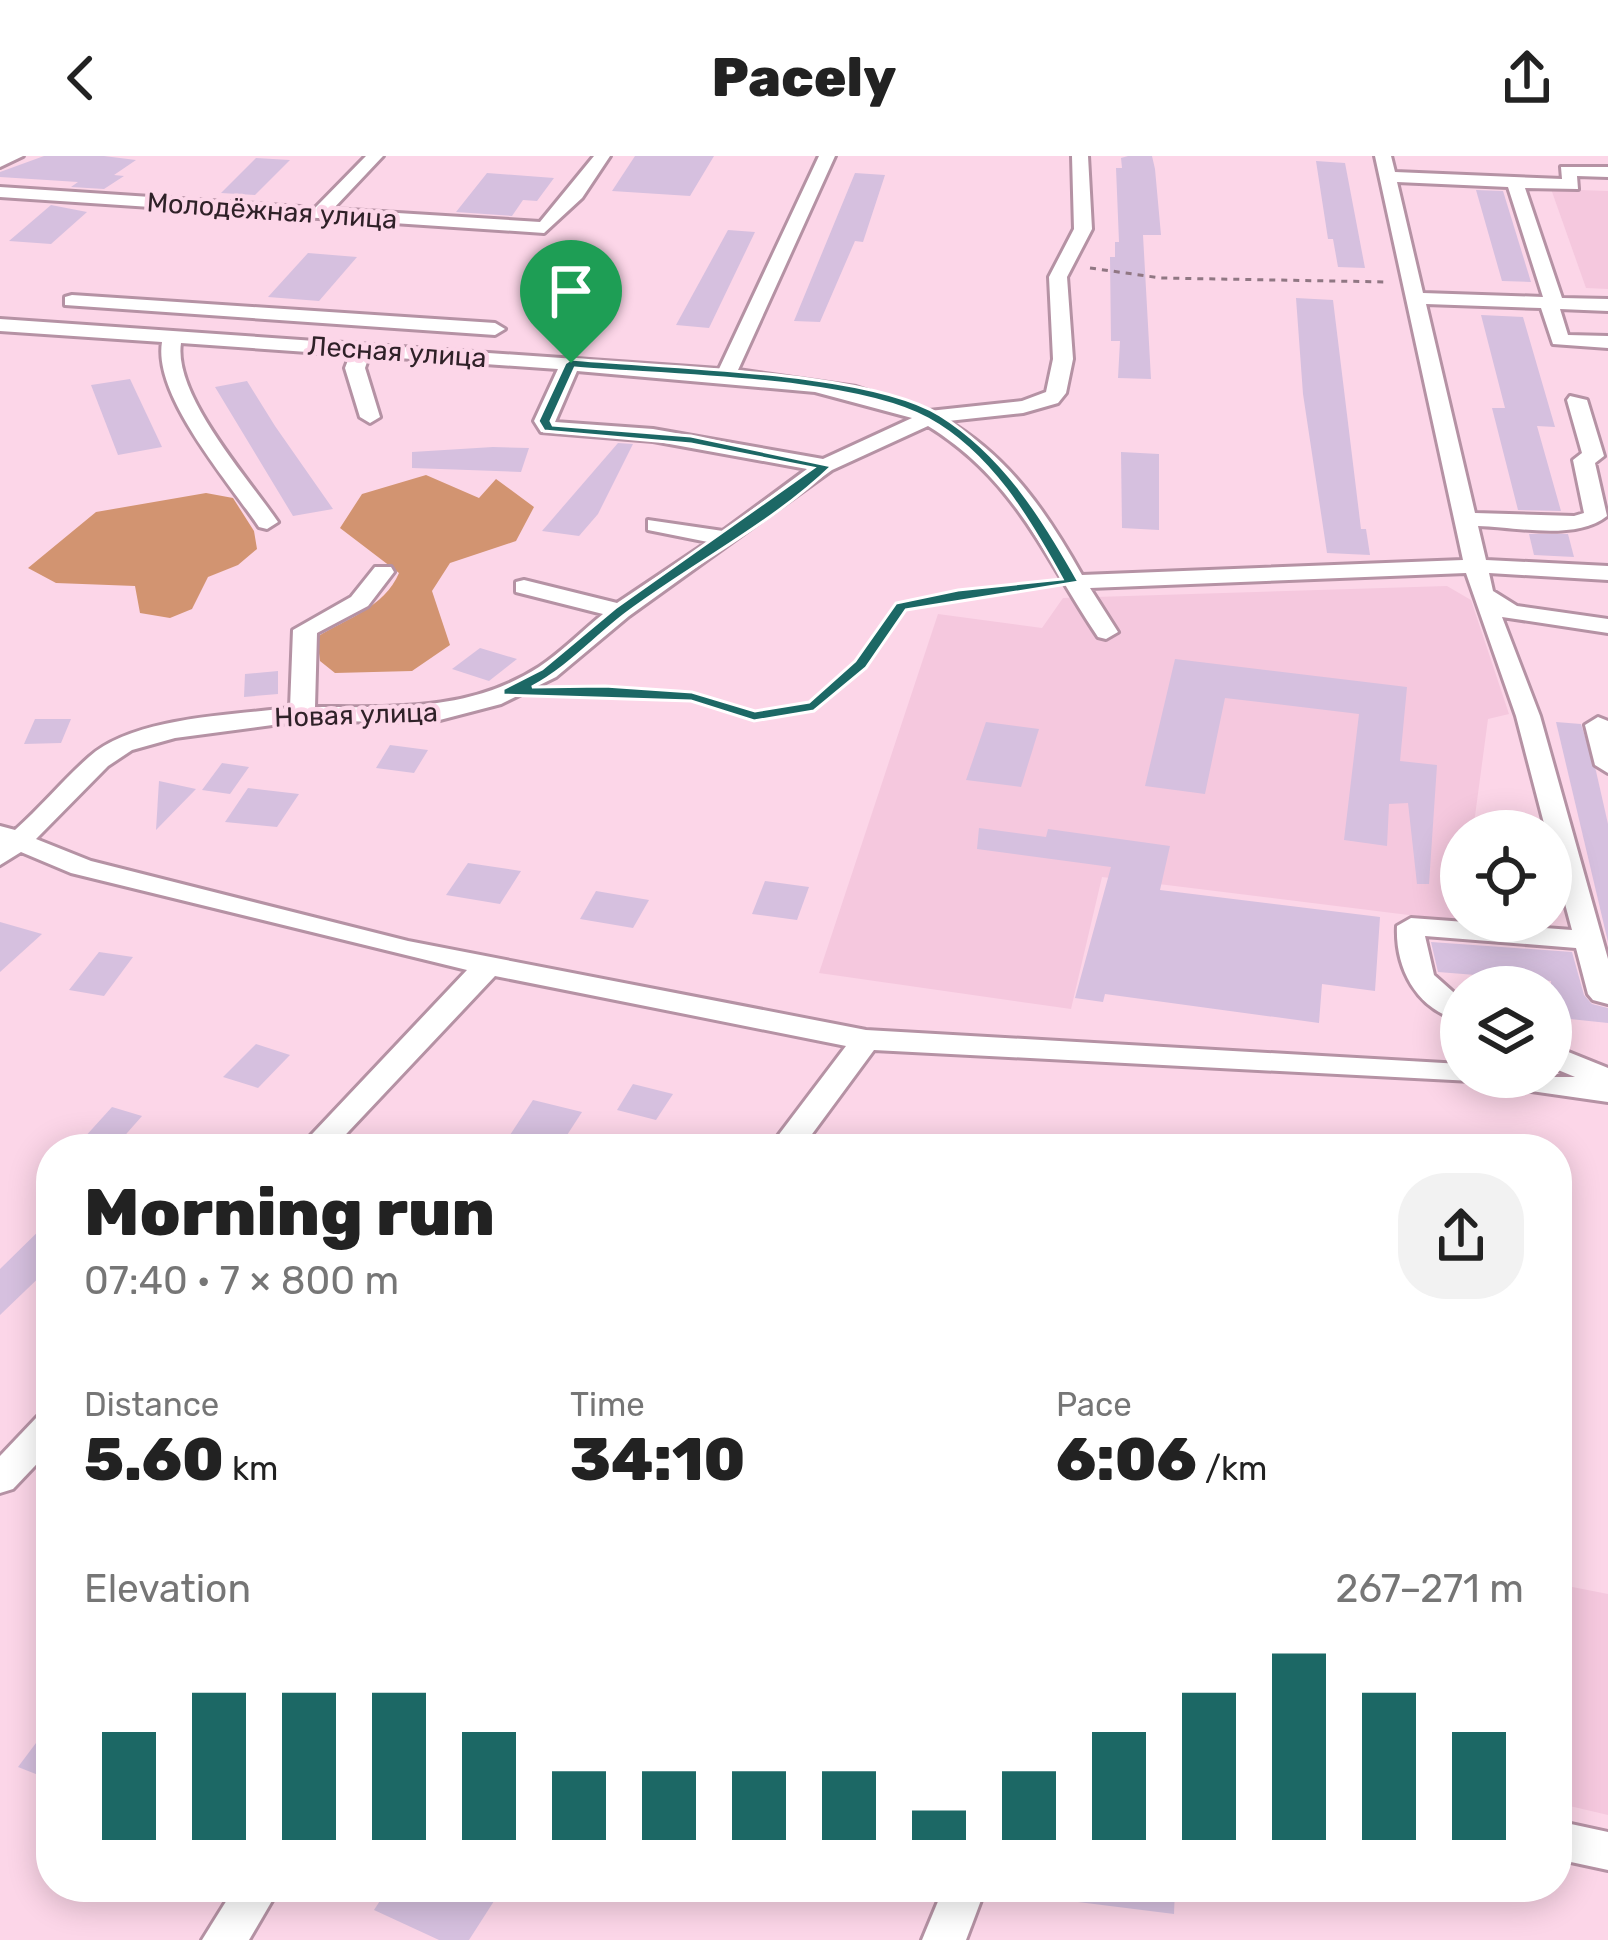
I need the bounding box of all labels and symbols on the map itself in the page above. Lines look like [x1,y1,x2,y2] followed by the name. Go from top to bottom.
[146,186,398,236] street label: Молодёжная улица
[520,240,622,363] pin
[306,330,488,374] street label: Лесная улица
[274,696,438,734] street label: Новая улица

